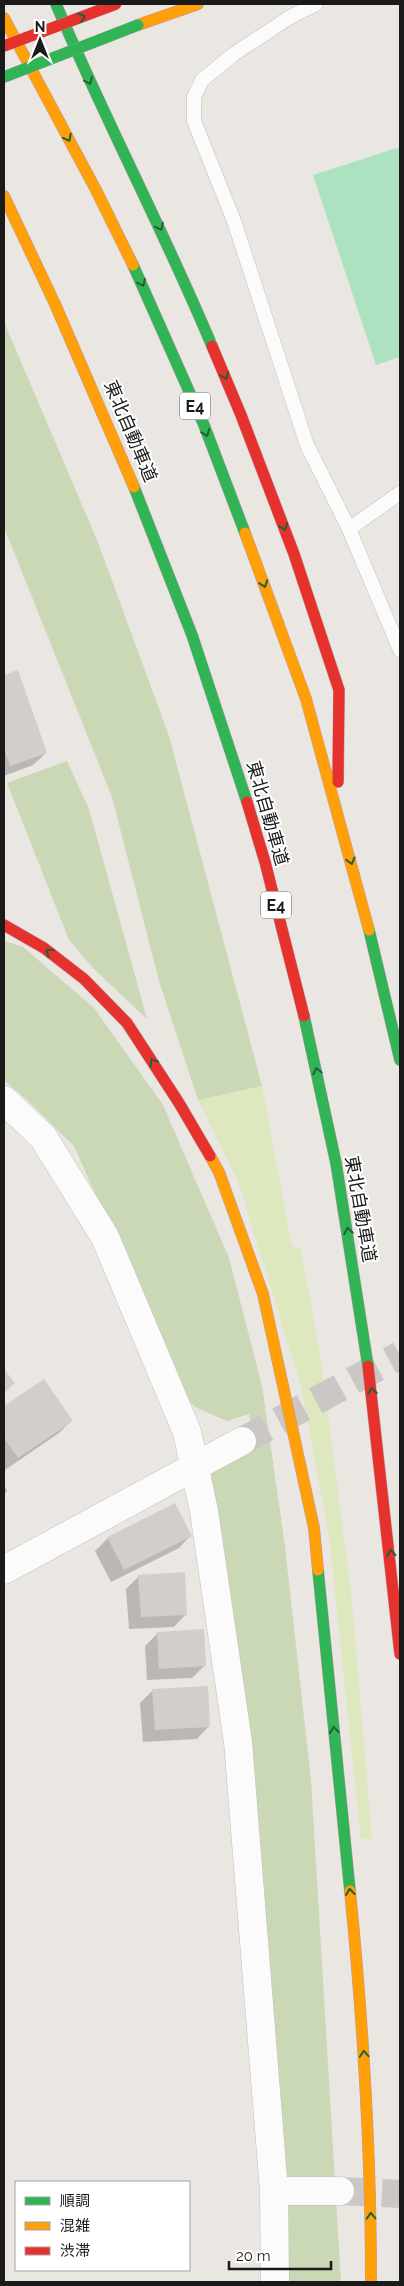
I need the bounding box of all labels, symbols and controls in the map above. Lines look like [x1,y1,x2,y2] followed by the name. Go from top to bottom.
[77,13,86,23] one-way arrow
[15,15,65,65] north arrow
[35,19,45,35] text: N
[83,76,94,85] one-way arrow
[62,133,72,142] one-way arrow
[154,222,164,231] one-way arrow
[136,278,146,287] one-way arrow
[218,371,229,380] one-way arrow
[100,377,162,485] street label: 東北自動車道
[180,392,210,420] road number: E4
[200,428,210,436] one-way arrow
[278,523,288,531] one-way arrow
[258,580,268,588] one-way arrow
[243,758,293,868] street label: 東北自動車道
[345,856,355,864] one-way arrow
[261,892,291,918] road number: E4
[46,949,55,957] one-way arrow
[149,1059,159,1068] one-way arrow
[312,1067,323,1076] one-way arrow
[341,1154,381,1264] street label: 東北自動車道
[343,1226,354,1234] one-way arrow
[367,1387,378,1395] one-way arrow
[386,1549,397,1557] one-way arrow
[328,1726,339,1734] one-way arrow
[345,1887,356,1895] one-way arrow
[358,2049,369,2057] one-way arrow
[15,2181,190,2271] legend
[60,2192,90,2210] text: 順調
[365,2212,376,2220] one-way arrow
[60,2217,90,2235] text: 混雑
[229,2238,332,2270] scale bar
[60,2242,90,2260] text: 渋滞
[236,2247,271,2265] text: 20 m

